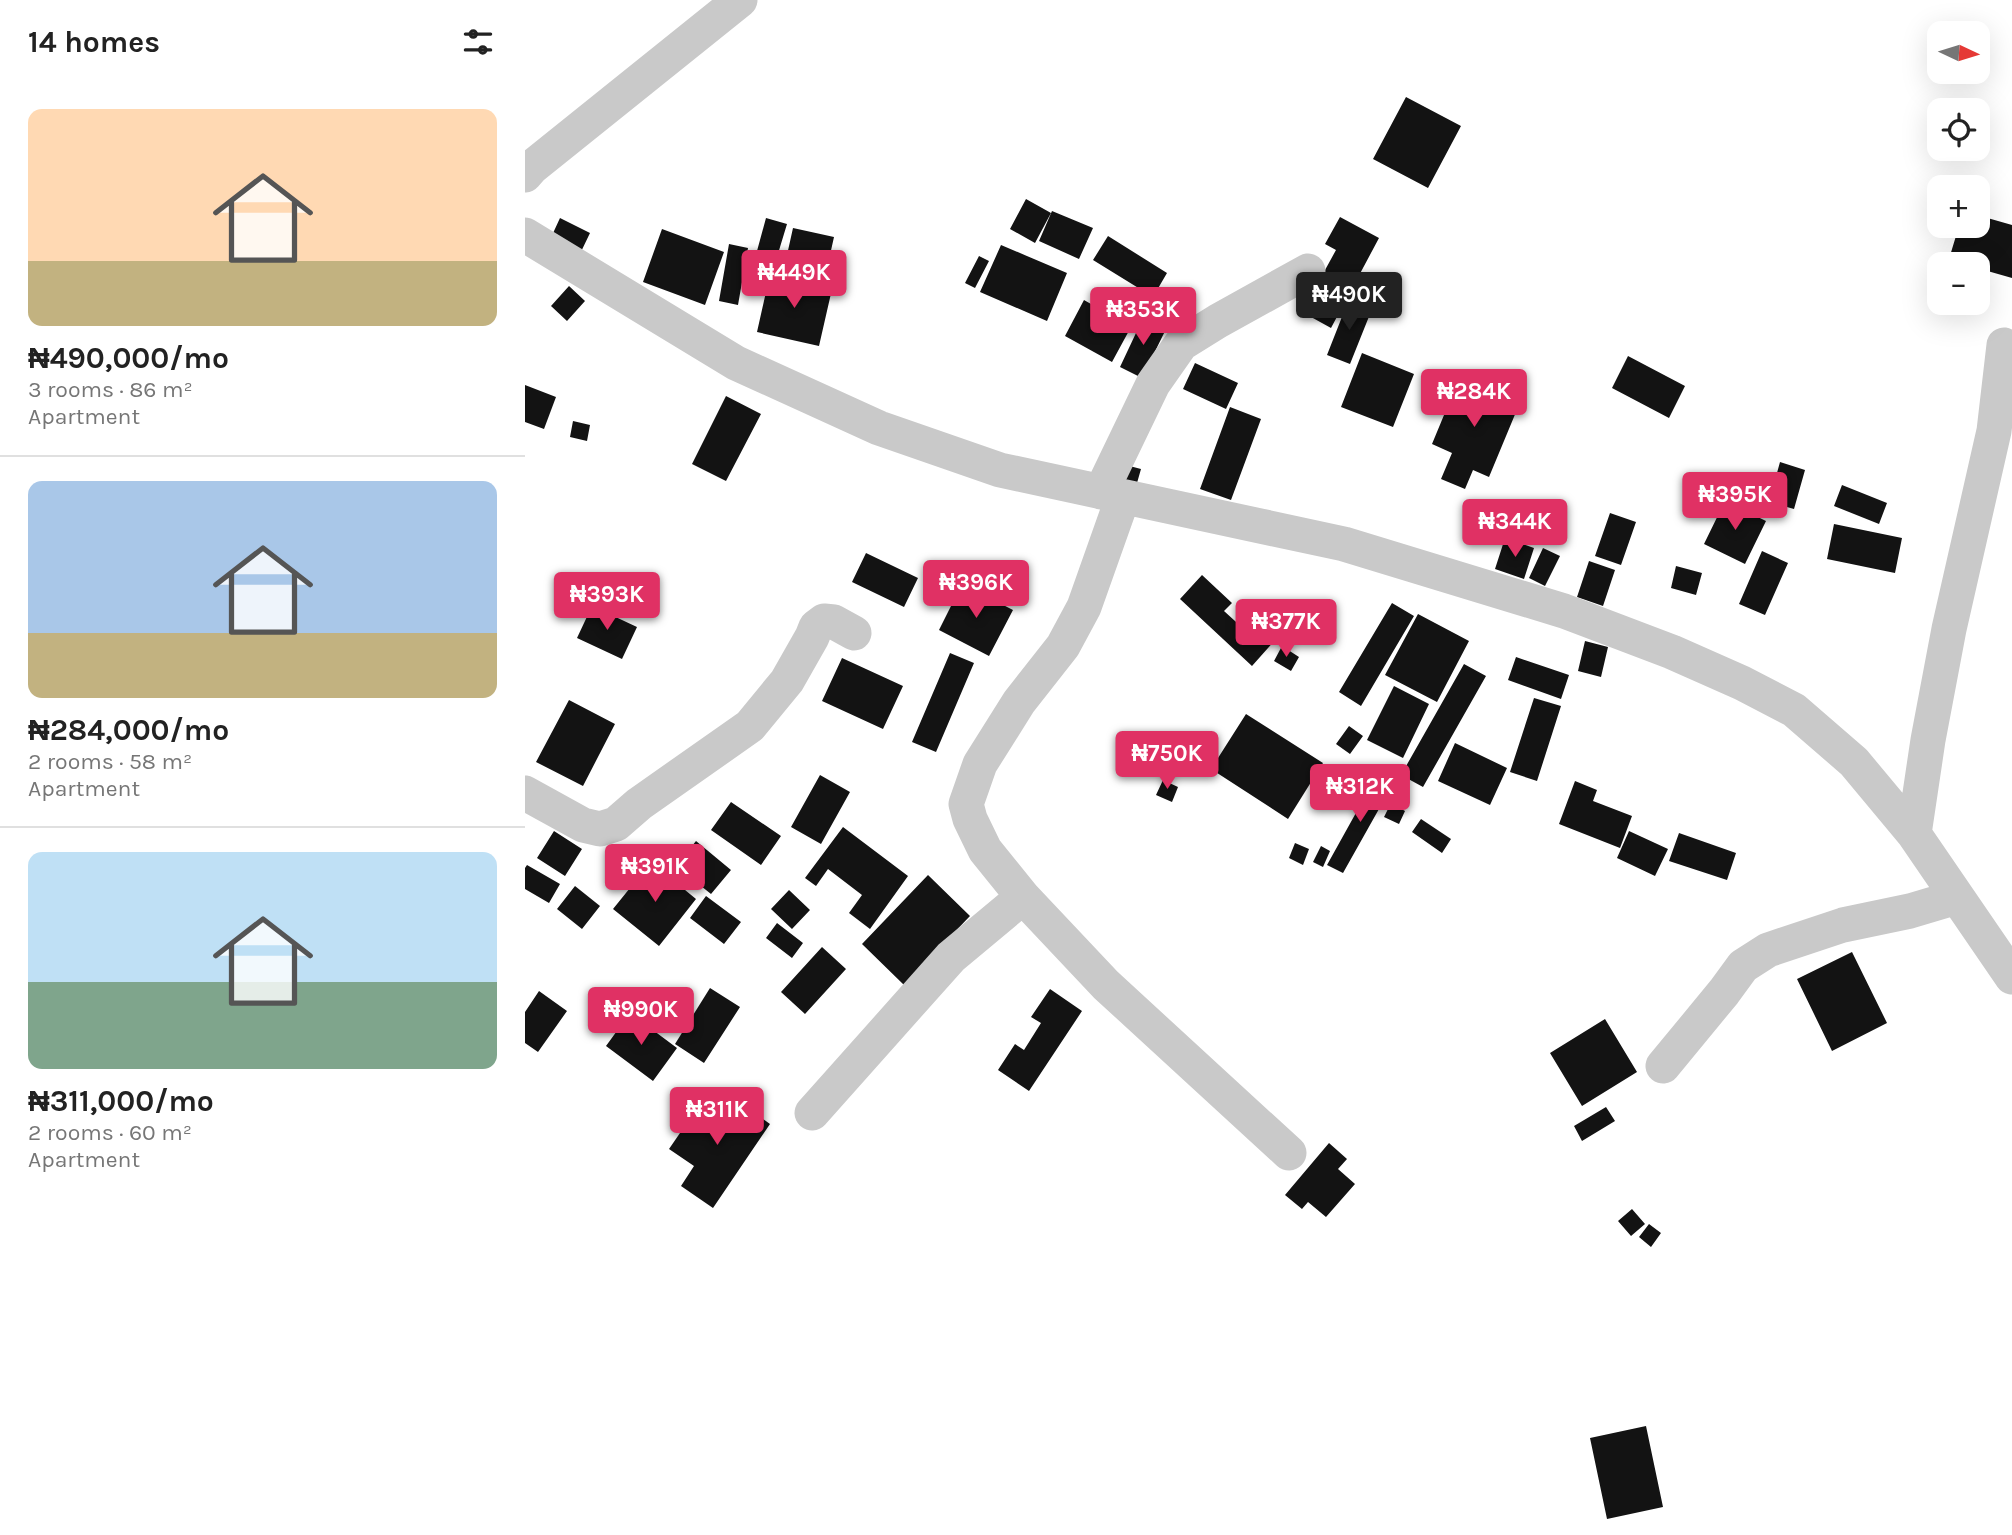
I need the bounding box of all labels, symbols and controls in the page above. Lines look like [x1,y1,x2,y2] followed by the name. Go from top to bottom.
[1927,21,1990,84] north arrow
[1927,21,1990,315] map controls
[459,23,497,61] icon: filters
[28,24,160,60] text: 14 homes
[1927,98,1990,161] button: locate
[200,155,326,281] icon: home
[1927,175,1990,238] button: +
[745,250,843,310] pin: ₦449K
[1927,252,1990,315] button: −
[757,259,831,286] text: ₦449K
[1300,272,1398,332] pin: ₦490K
[1312,281,1386,308] text: ₦490K
[1094,288,1192,347] pin: ₦353K
[1106,296,1180,323] text: ₦353K
[28,340,229,376] text: ₦490,000/mo
[1425,370,1523,429] pin: ₦284K
[28,376,193,403] text: 3 rooms · 86 m²
[1437,378,1511,405] text: ₦284K
[28,403,140,430] text: Apartment
[1686,472,1784,532] pin: ₦395K
[1698,481,1772,508] text: ₦395K
[1466,500,1564,559] pin: ₦344K
[1478,508,1552,535] text: ₦344K
[200,527,326,653] icon: home
[927,560,1025,620] pin: ₦396K
[939,569,1013,596] text: ₦396K
[558,572,656,632] pin: ₦393K
[570,581,644,608] text: ₦393K
[1237,600,1335,659] pin: ₦377K
[1252,608,1320,635] text: ₦377K
[28,712,229,748] text: ₦284,000/mo
[1118,732,1216,791] pin: ₦750K
[1131,740,1203,767] text: ₦750K
[28,748,192,775] text: 2 rooms · 58 m²
[1311,764,1409,824] pin: ₦312K
[1326,773,1394,800] text: ₦312K
[28,775,140,802] text: Apartment
[606,844,704,904] pin: ₦391K
[621,853,689,880] text: ₦391K
[200,898,326,1024] icon: home
[592,988,690,1047] pin: ₦990K
[604,996,678,1023] text: ₦990K
[28,1083,214,1119] text: ₦311,000/mo
[668,1088,766,1147] pin: ₦311K
[686,1096,748,1123] text: ₦311K
[28,1119,192,1146] text: 2 rooms · 60 m²
[28,1146,140,1173] text: Apartment

